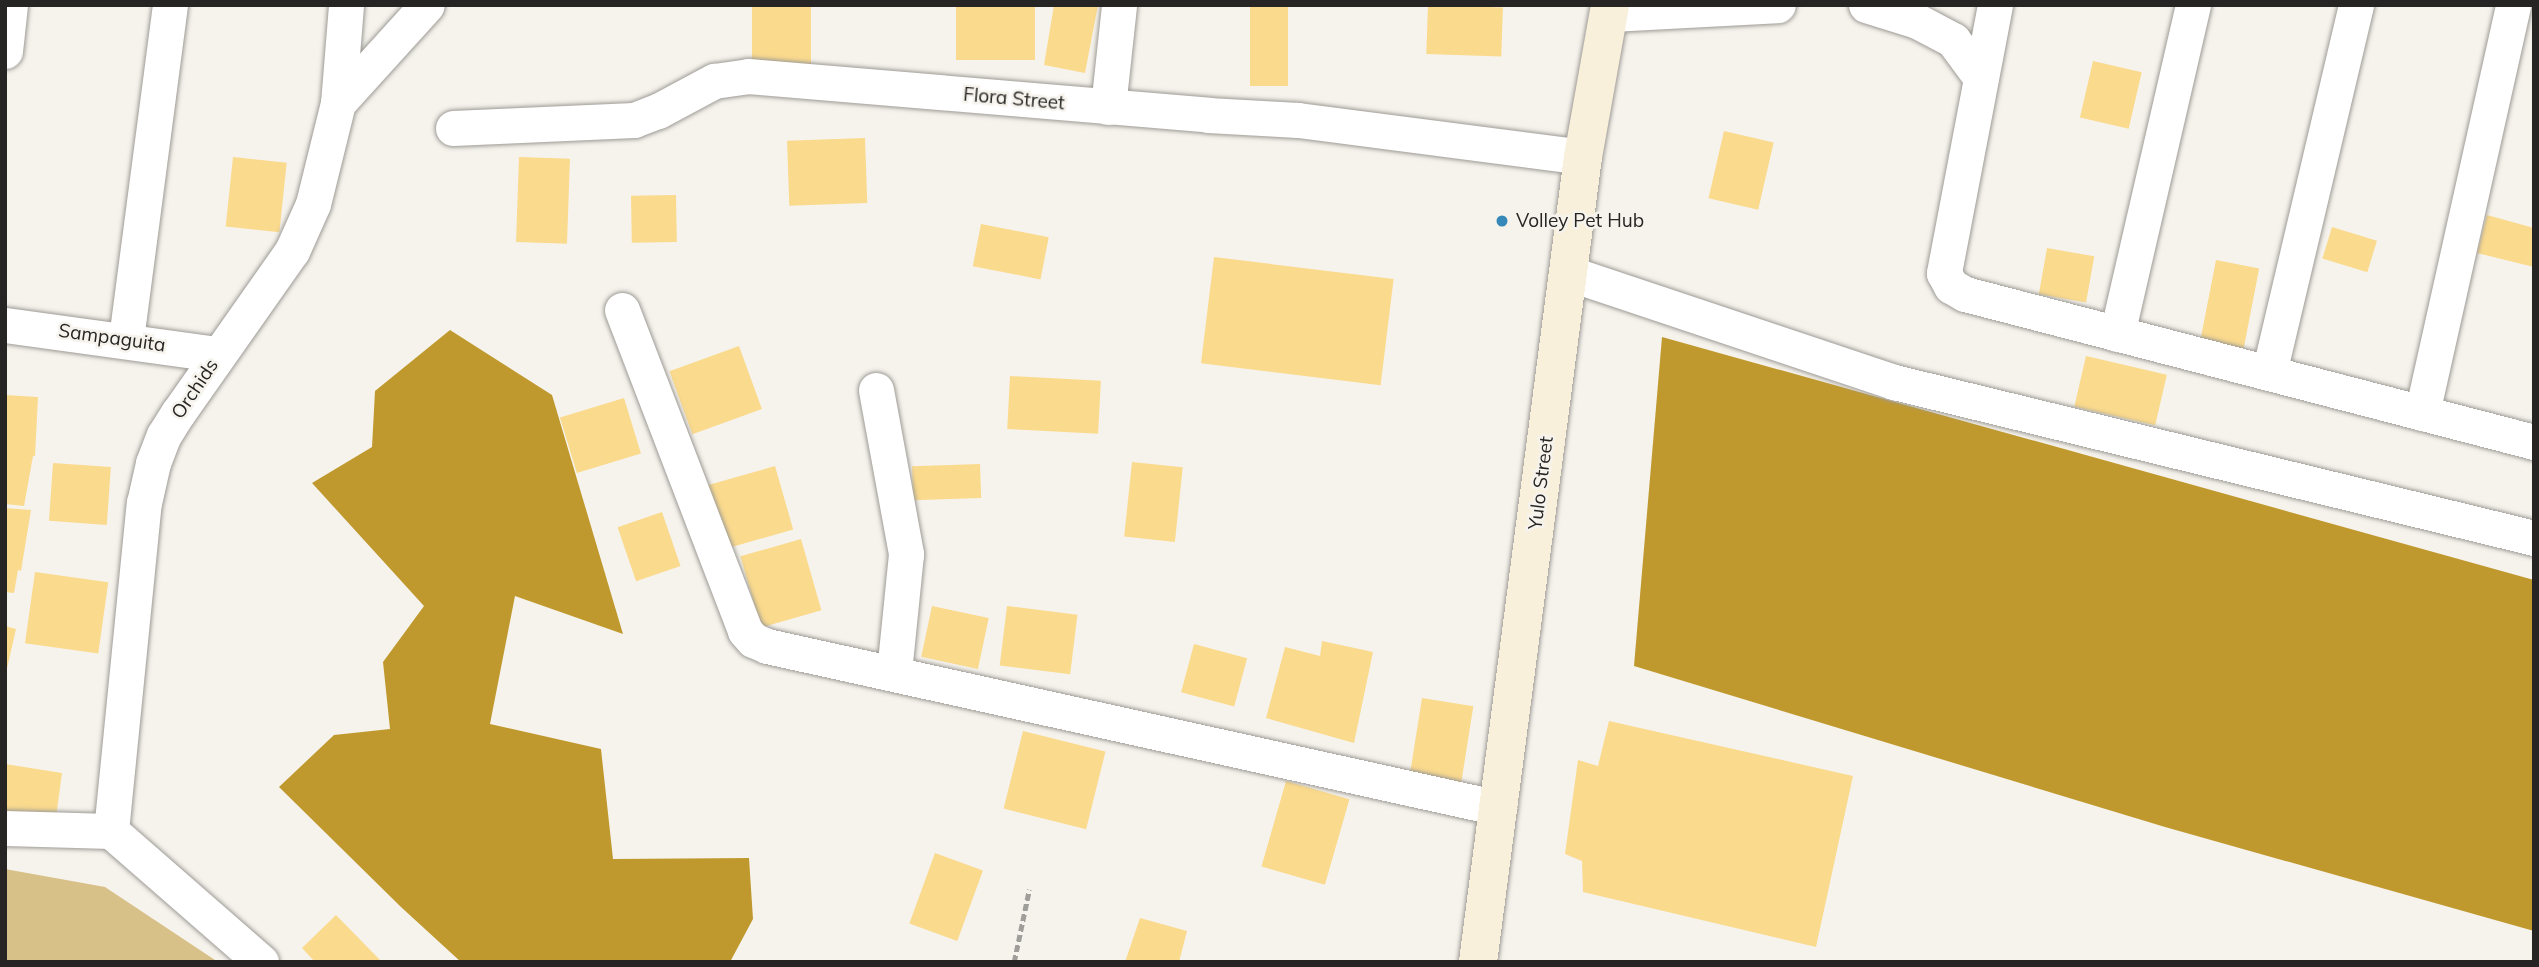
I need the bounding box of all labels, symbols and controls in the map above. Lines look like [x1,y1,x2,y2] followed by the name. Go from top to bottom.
[962,83,1066,115] street label: Flora Street
[1516,210,1644,232] place label: Volley Pet Hub
[1494,213,1510,229] marker: Volley Pet Hub
[57,319,167,357] street label: Sampaguita
[167,355,223,423] street label: Orchids
[1524,435,1558,531] street label: Yulo Street

